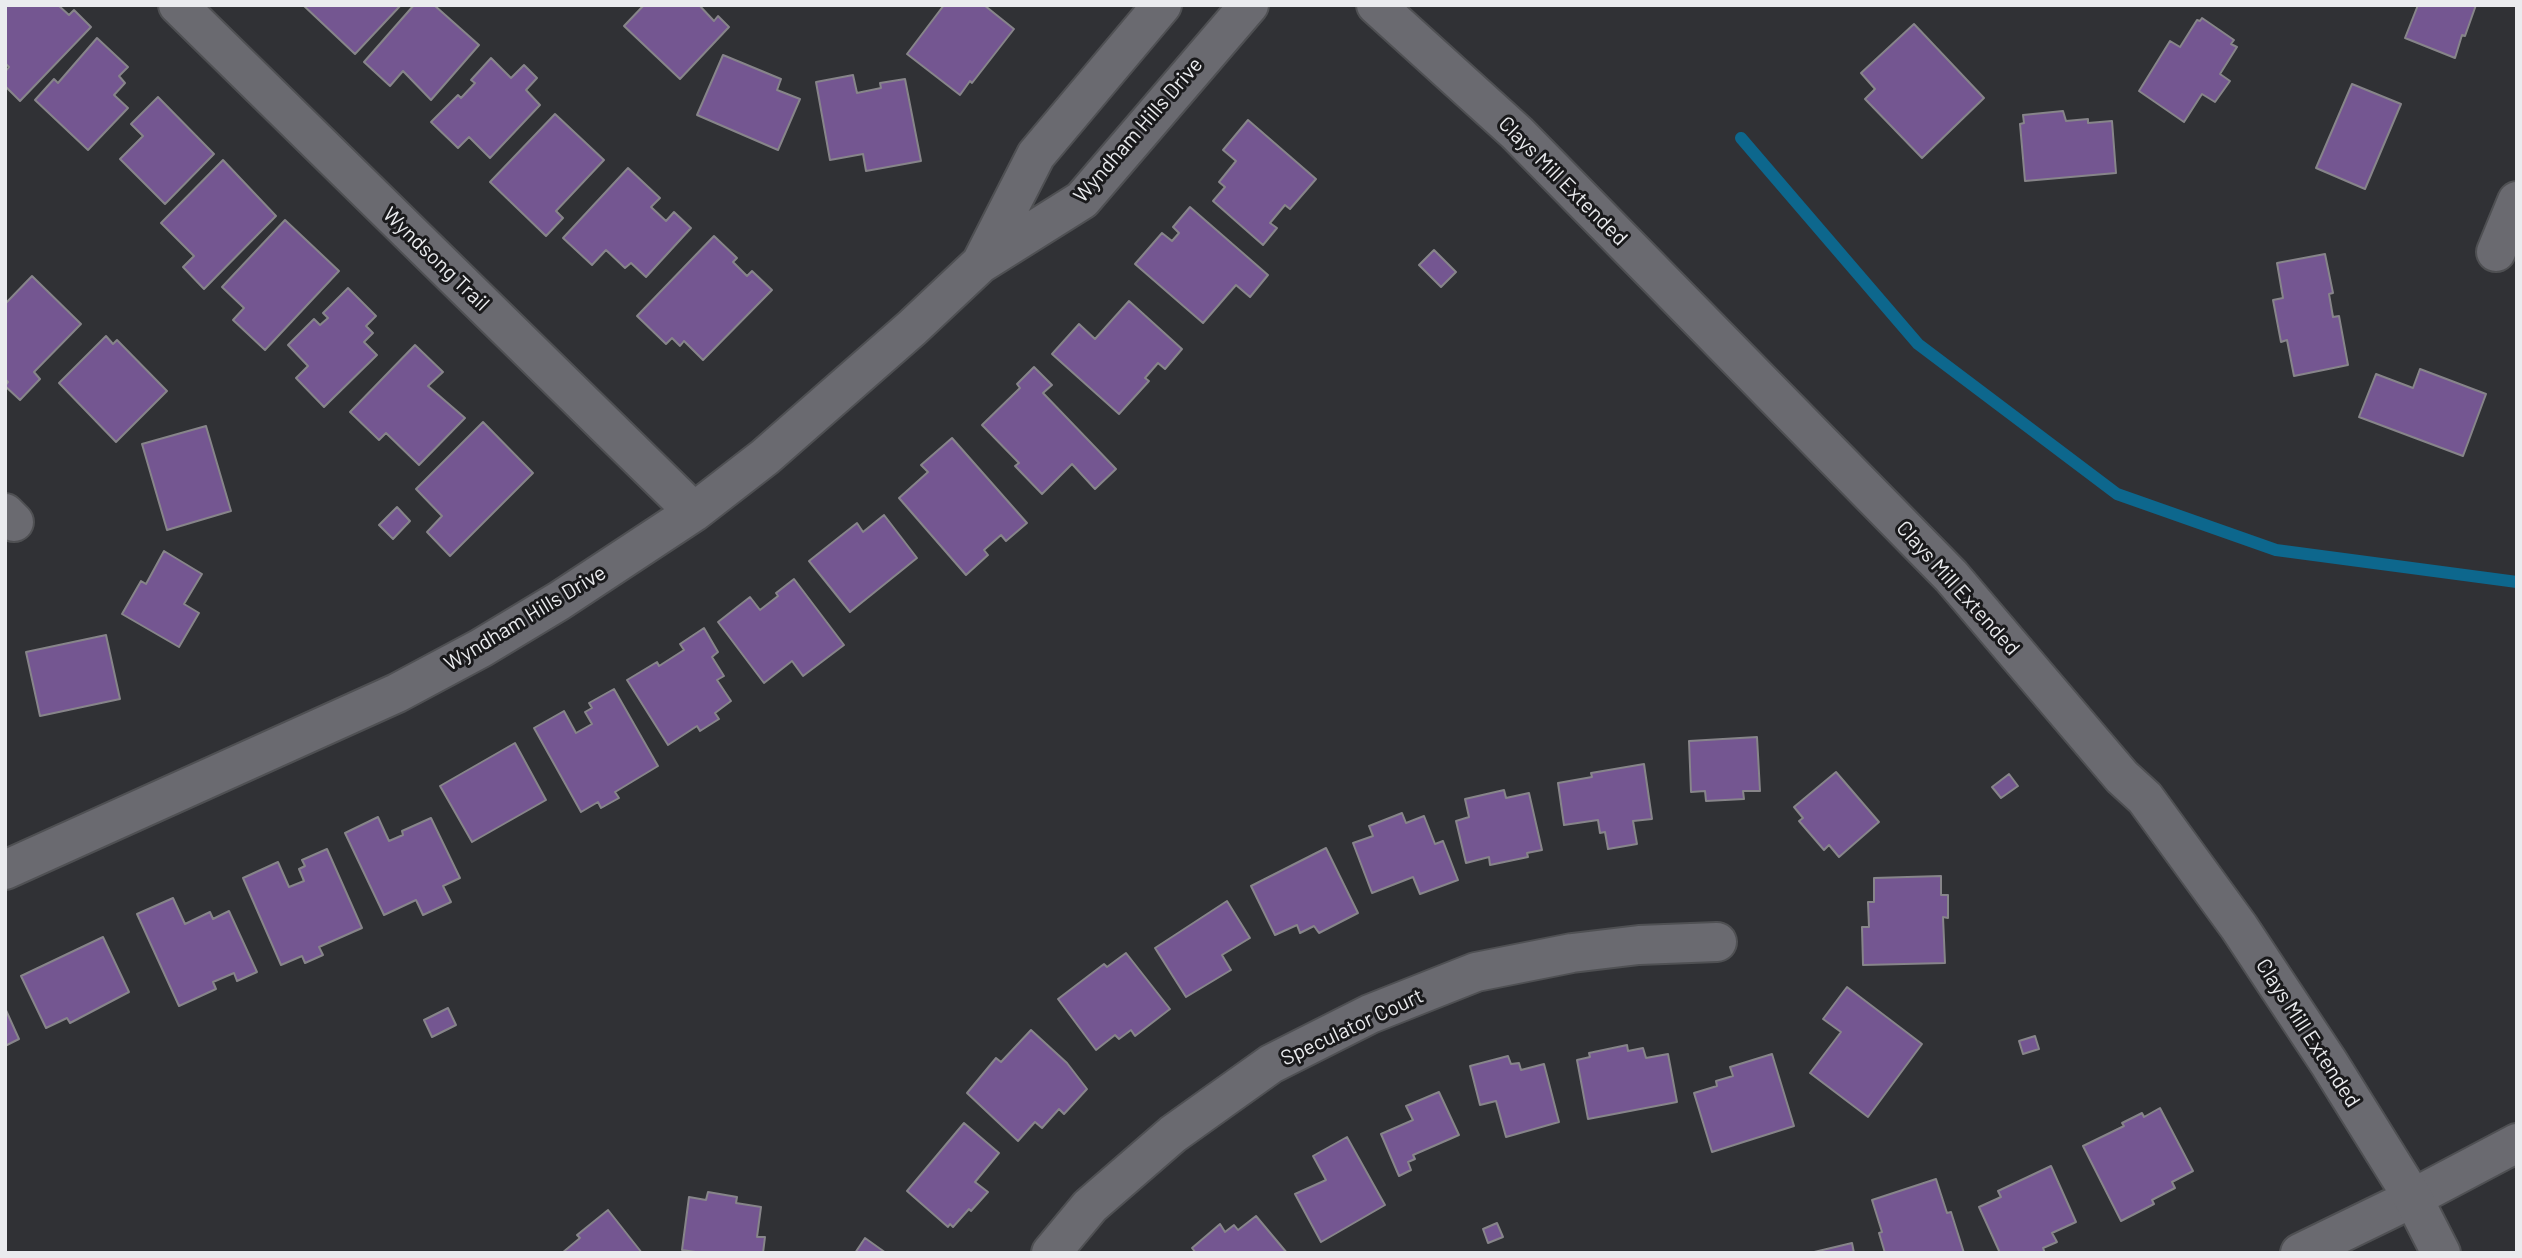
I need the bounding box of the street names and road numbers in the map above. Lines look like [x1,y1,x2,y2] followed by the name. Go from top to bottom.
[1068,52,1208,208] street label: Wyndham Hills Drive
[1493,111,1633,251] street label: Clays Mill Extended
[378,202,494,316] street label: Wyndsong Trail
[1891,516,2025,660] street label: Clays Mill Extended
[440,560,610,676] street label: Wyndham Hills Drive
[2251,954,2365,1112] street label: Clays Mill Extended
[1277,983,1427,1071] street label: Speculator Court

